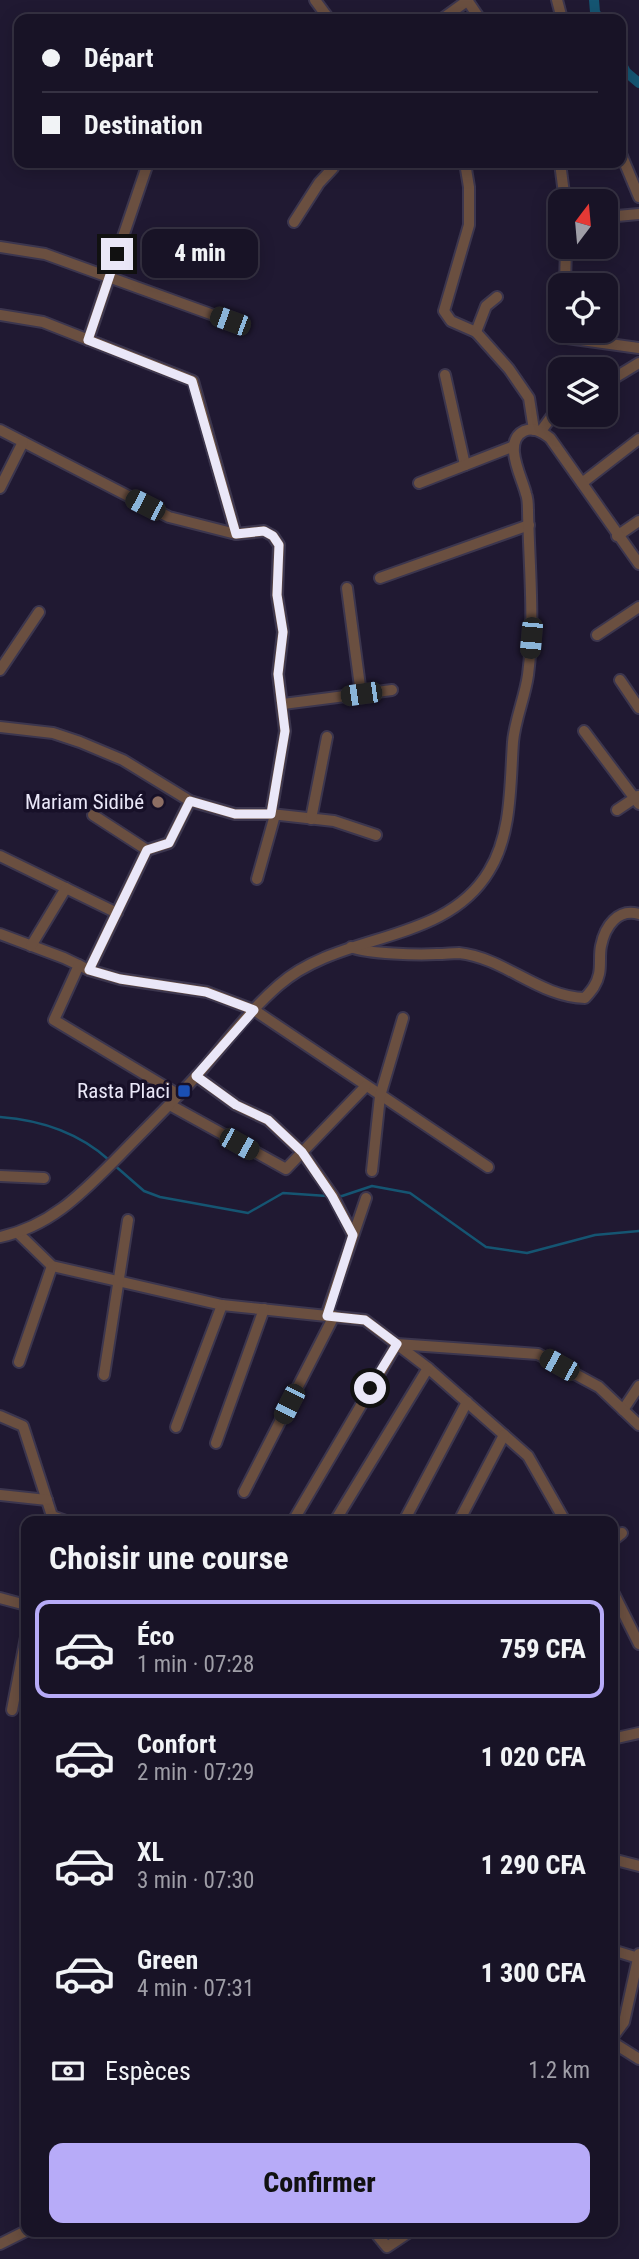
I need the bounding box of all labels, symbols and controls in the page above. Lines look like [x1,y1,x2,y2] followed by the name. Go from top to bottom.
[84,43,153,73] text: Départ
[84,110,203,140] text: Destination
[548,189,618,259] north arrow
[548,189,618,427] map controls
[142,230,257,278] callout: 4 min
[101,238,133,270] route end
[174,240,226,267] text: 4 min
[548,273,618,343] button: locate
[207,304,254,338] car
[548,357,618,427] button: layers
[122,486,169,524] car
[519,616,544,660] car
[339,681,384,707] car
[25,790,144,814] place label: Mariam Sidibé
[150,794,166,810] marker: Mariam Sidibé
[77,1079,170,1103] place label: Rasta Placi
[176,1083,192,1099] marker: Rasta Placi
[216,1125,263,1163] car
[536,1346,583,1384] car
[354,1372,386,1404] route start
[271,1381,308,1427] car
[49,1539,289,1577] text: Choisir une course
[53,1618,116,1681] icon: car
[137,1621,174,1651] text: Éco
[500,1634,586,1664] text: 759 CFA
[137,1651,254,1678] text: 1 min · 07:28
[53,1726,116,1789] icon: car
[137,1729,216,1759] text: Confort
[481,1742,586,1772] text: 1 020 CFA
[137,1759,254,1786] text: 2 min · 07:29
[53,1834,116,1897] icon: car
[137,1837,164,1867] text: XL
[481,1850,586,1880] text: 1 290 CFA
[137,1867,254,1894] text: 3 min · 07:30
[53,1942,116,2005] icon: car
[137,1945,198,1975] text: Green
[481,1958,586,1988] text: 1 300 CFA
[137,1975,254,2002] text: 4 min · 07:31
[49,2052,87,2090] icon: cash
[105,2056,191,2086] text: Espèces
[528,2057,590,2084] text: 1.2 km
[49,2143,590,2223] button: Confirmer

